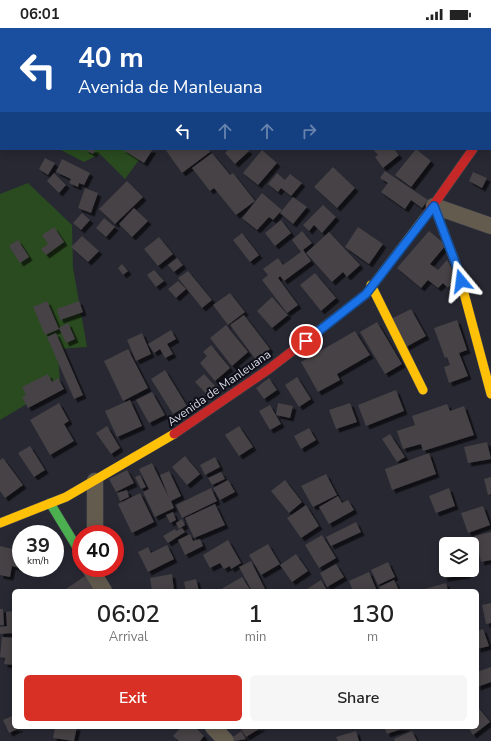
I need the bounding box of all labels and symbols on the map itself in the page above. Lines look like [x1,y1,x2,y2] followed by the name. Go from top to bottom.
[440,260,482,302] position arrow
[289,324,323,358] pin
[164,346,274,430] street label: Avenida de Manleuana
[72,525,124,577] speed limit sign: 40

